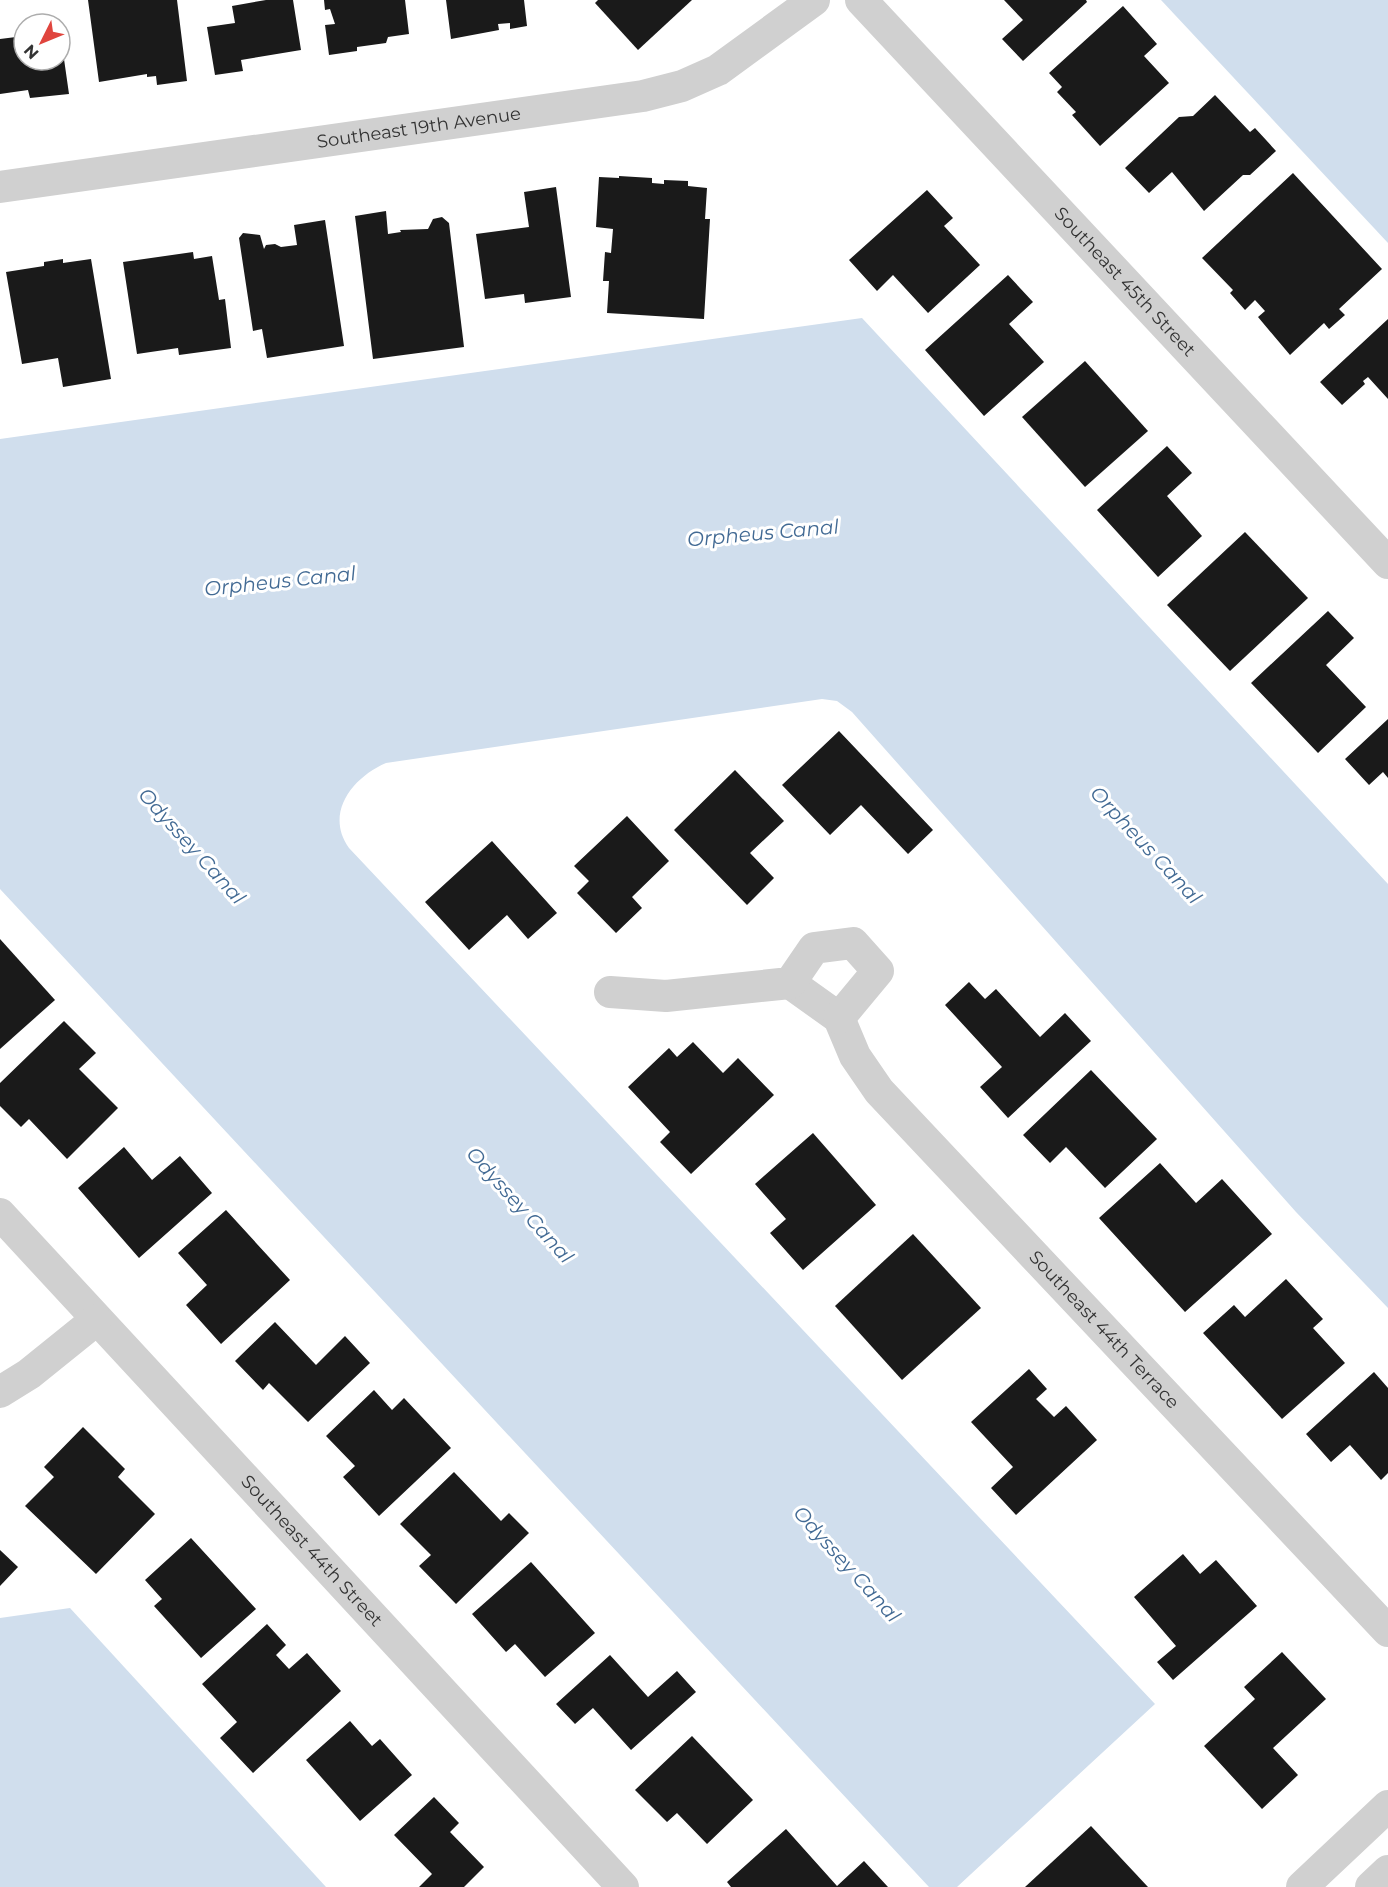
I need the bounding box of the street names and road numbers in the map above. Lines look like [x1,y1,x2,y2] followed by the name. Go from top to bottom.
[315,102,522,153] street label: Southeast 19th Avenue
[1050,202,1200,361] street label: Southeast 45th Street
[1024,1246,1184,1414] street label: Southeast 44th Terrace
[236,1471,387,1631] street label: Southeast 44th Street

